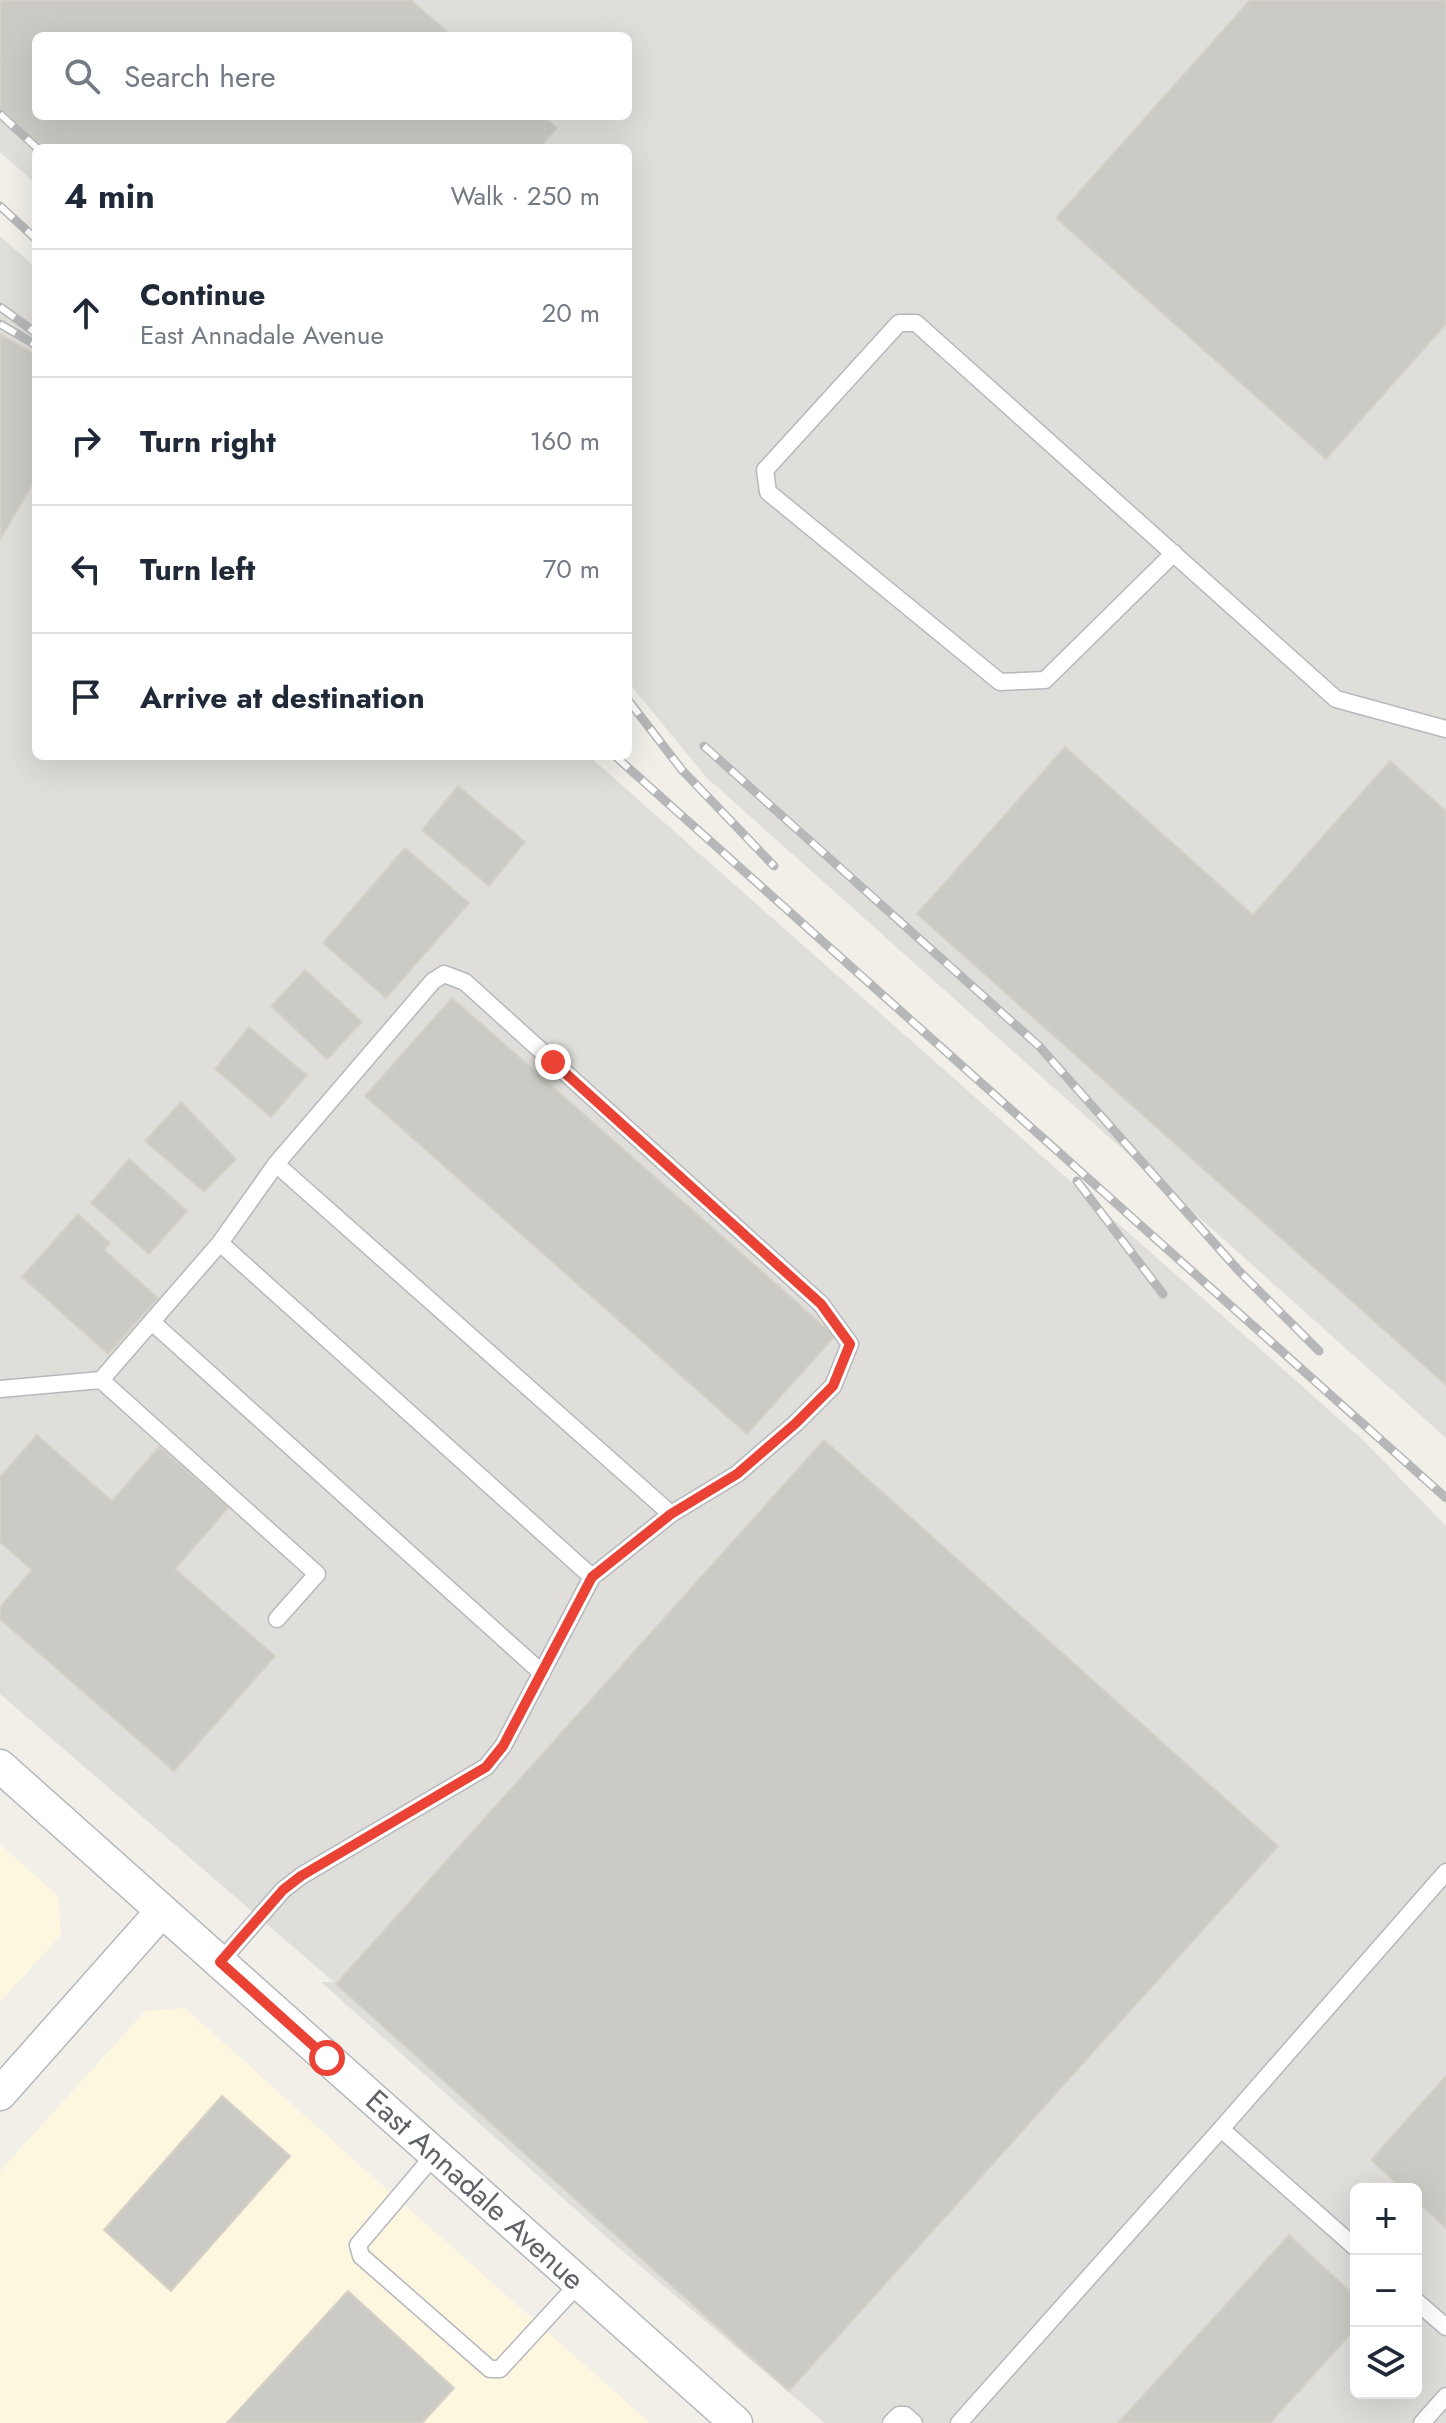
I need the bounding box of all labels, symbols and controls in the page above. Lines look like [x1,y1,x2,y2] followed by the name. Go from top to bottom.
[32,32,632,120] search box
[60,54,104,98] icon: search
[124,55,276,98] text: Search here
[64,172,155,221] text: 4 min
[450,177,600,215] text: Walk · 250 m
[140,273,266,316] text: Continue
[64,291,108,335] icon: ahead
[542,294,600,332] text: 20 m
[140,316,384,354] text: East Annadale Avenue
[64,419,108,463] icon: right
[140,420,276,463] text: Turn right
[530,422,600,460] text: 160 m
[64,547,108,591] icon: left
[140,548,255,591] text: Turn left
[543,550,600,588] text: 70 m
[64,675,108,719] icon: arrive
[140,676,425,719] text: Arrive at destination
[535,1044,571,1080] route end
[309,2040,345,2076] route start
[356,2080,594,2300] street label: East Annadale Avenue
[1350,2183,1422,2399] map controls
[1350,2183,1422,2255] button: +
[1350,2255,1422,2327] button: −
[1350,2327,1422,2399] button: layers

